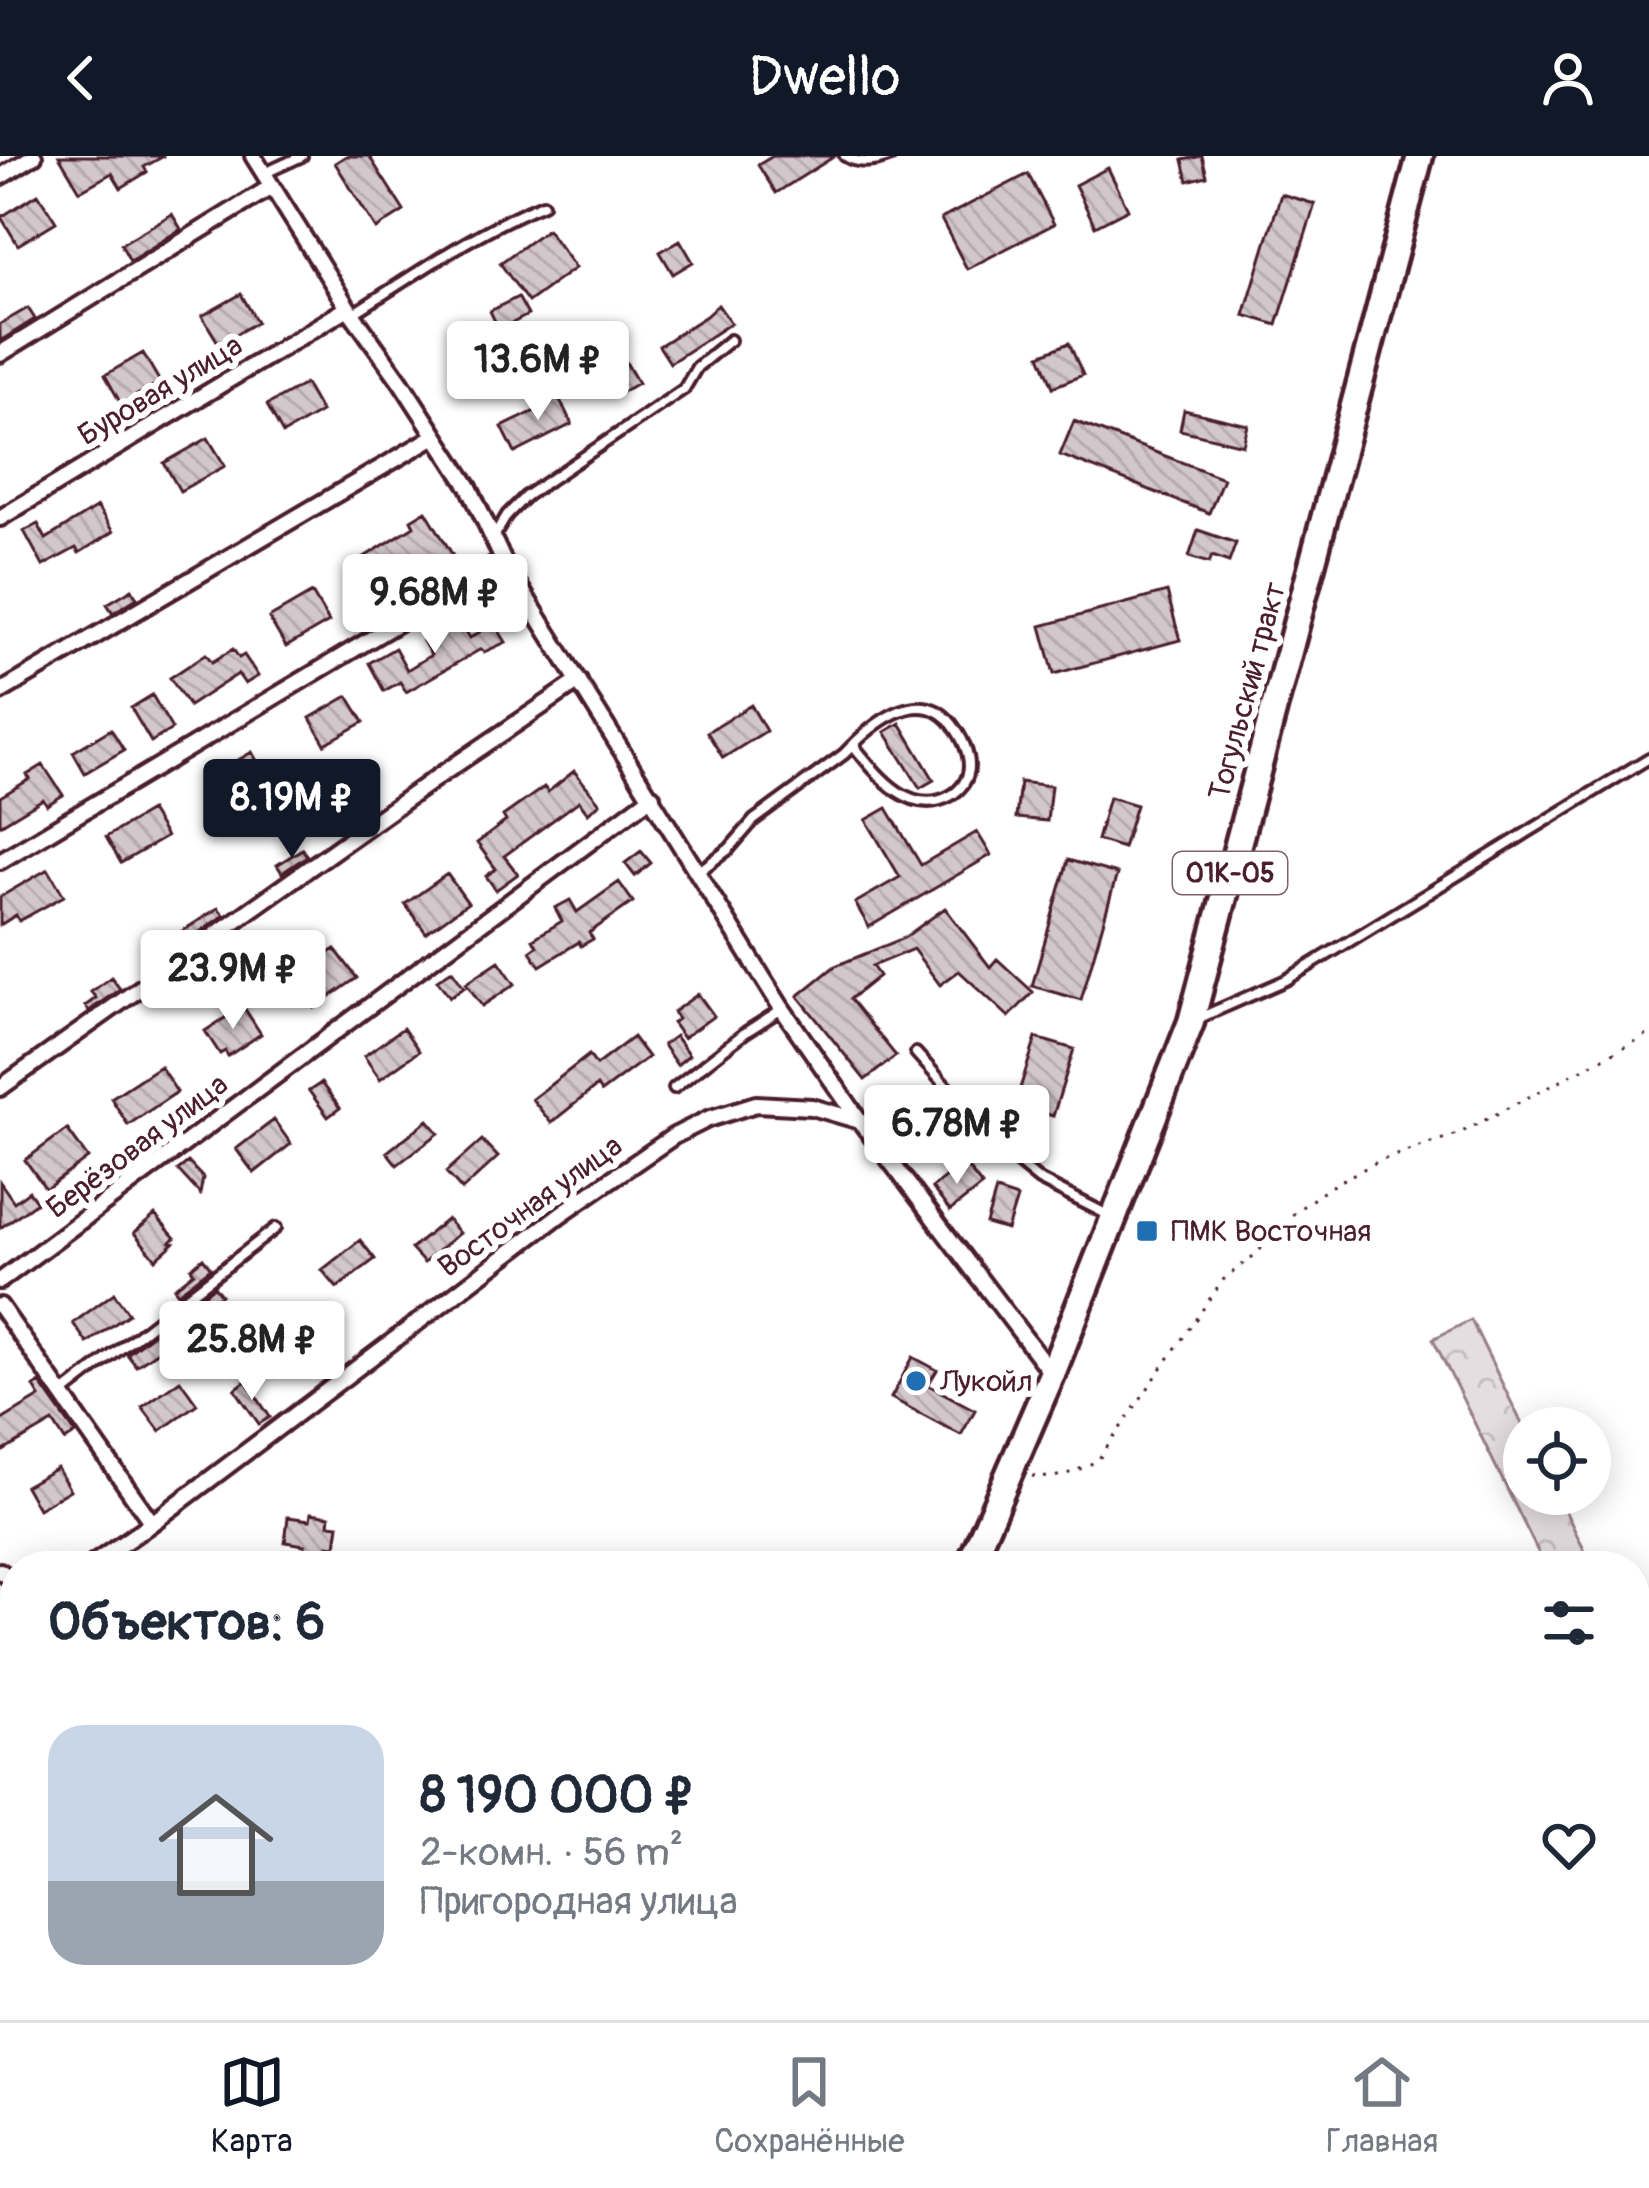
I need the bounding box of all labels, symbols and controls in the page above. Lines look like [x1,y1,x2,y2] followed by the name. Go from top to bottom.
[749,44,900,112] text: Dwello
[48,45,114,111] icon: back
[1535,45,1601,111] icon: person
[427,321,649,423] pin: 13.6M ₽
[71,327,249,454] street label: Буровая улица
[474,335,602,384] text: 13.6M ₽
[324,554,546,656] pin: 9.68M ₽
[370,568,500,617] text: 9.68M ₽
[1201,578,1294,804] street label: Тогульский тракт
[181,759,403,861] pin: 8.19M ₽
[230,773,354,822] text: 8.19M ₽
[1173,852,1287,894] road number: 01К-05
[122,930,344,1032] pin: 23.9M ₽
[168,944,298,993] text: 23.9M ₽
[39,1066,235,1227] street label: Берёзовая улица
[846,1085,1068,1187] pin: 6.78M ₽
[891,1099,1023,1148] text: 6.78M ₽
[431,1127,629,1286] street label: Восточная улица
[1171,1213,1371,1250] place label: ПМК Восточная
[1134,1218,1160,1244] marker: ПМК Восточная
[141,1301,363,1403] pin: 25.8M ₽
[186,1315,318,1364] text: 25.8M ₽
[939,1363,1033,1400] place label: Лукойл
[903,1368,929,1394] marker: Лукойл
[1503,1407,1611,1515] map controls
[1503,1407,1611,1515] button: locate
[1536,1590,1602,1656] icon: filters
[48,1591,325,1655] text: Объектов: 6
[420,1764,695,1828] text: 8 190 000 ₽
[144,1773,288,1917] icon: home
[1536,1812,1602,1878] icon: heart
[420,1828,683,1877] text: 2-комн. · 56 m²
[420,1877,738,1926] text: Пригородная улица
[211,2049,293,2162] tab: Карта
[714,2049,904,2162] tab: Сохранённые
[1326,2049,1438,2162] tab: Главная

